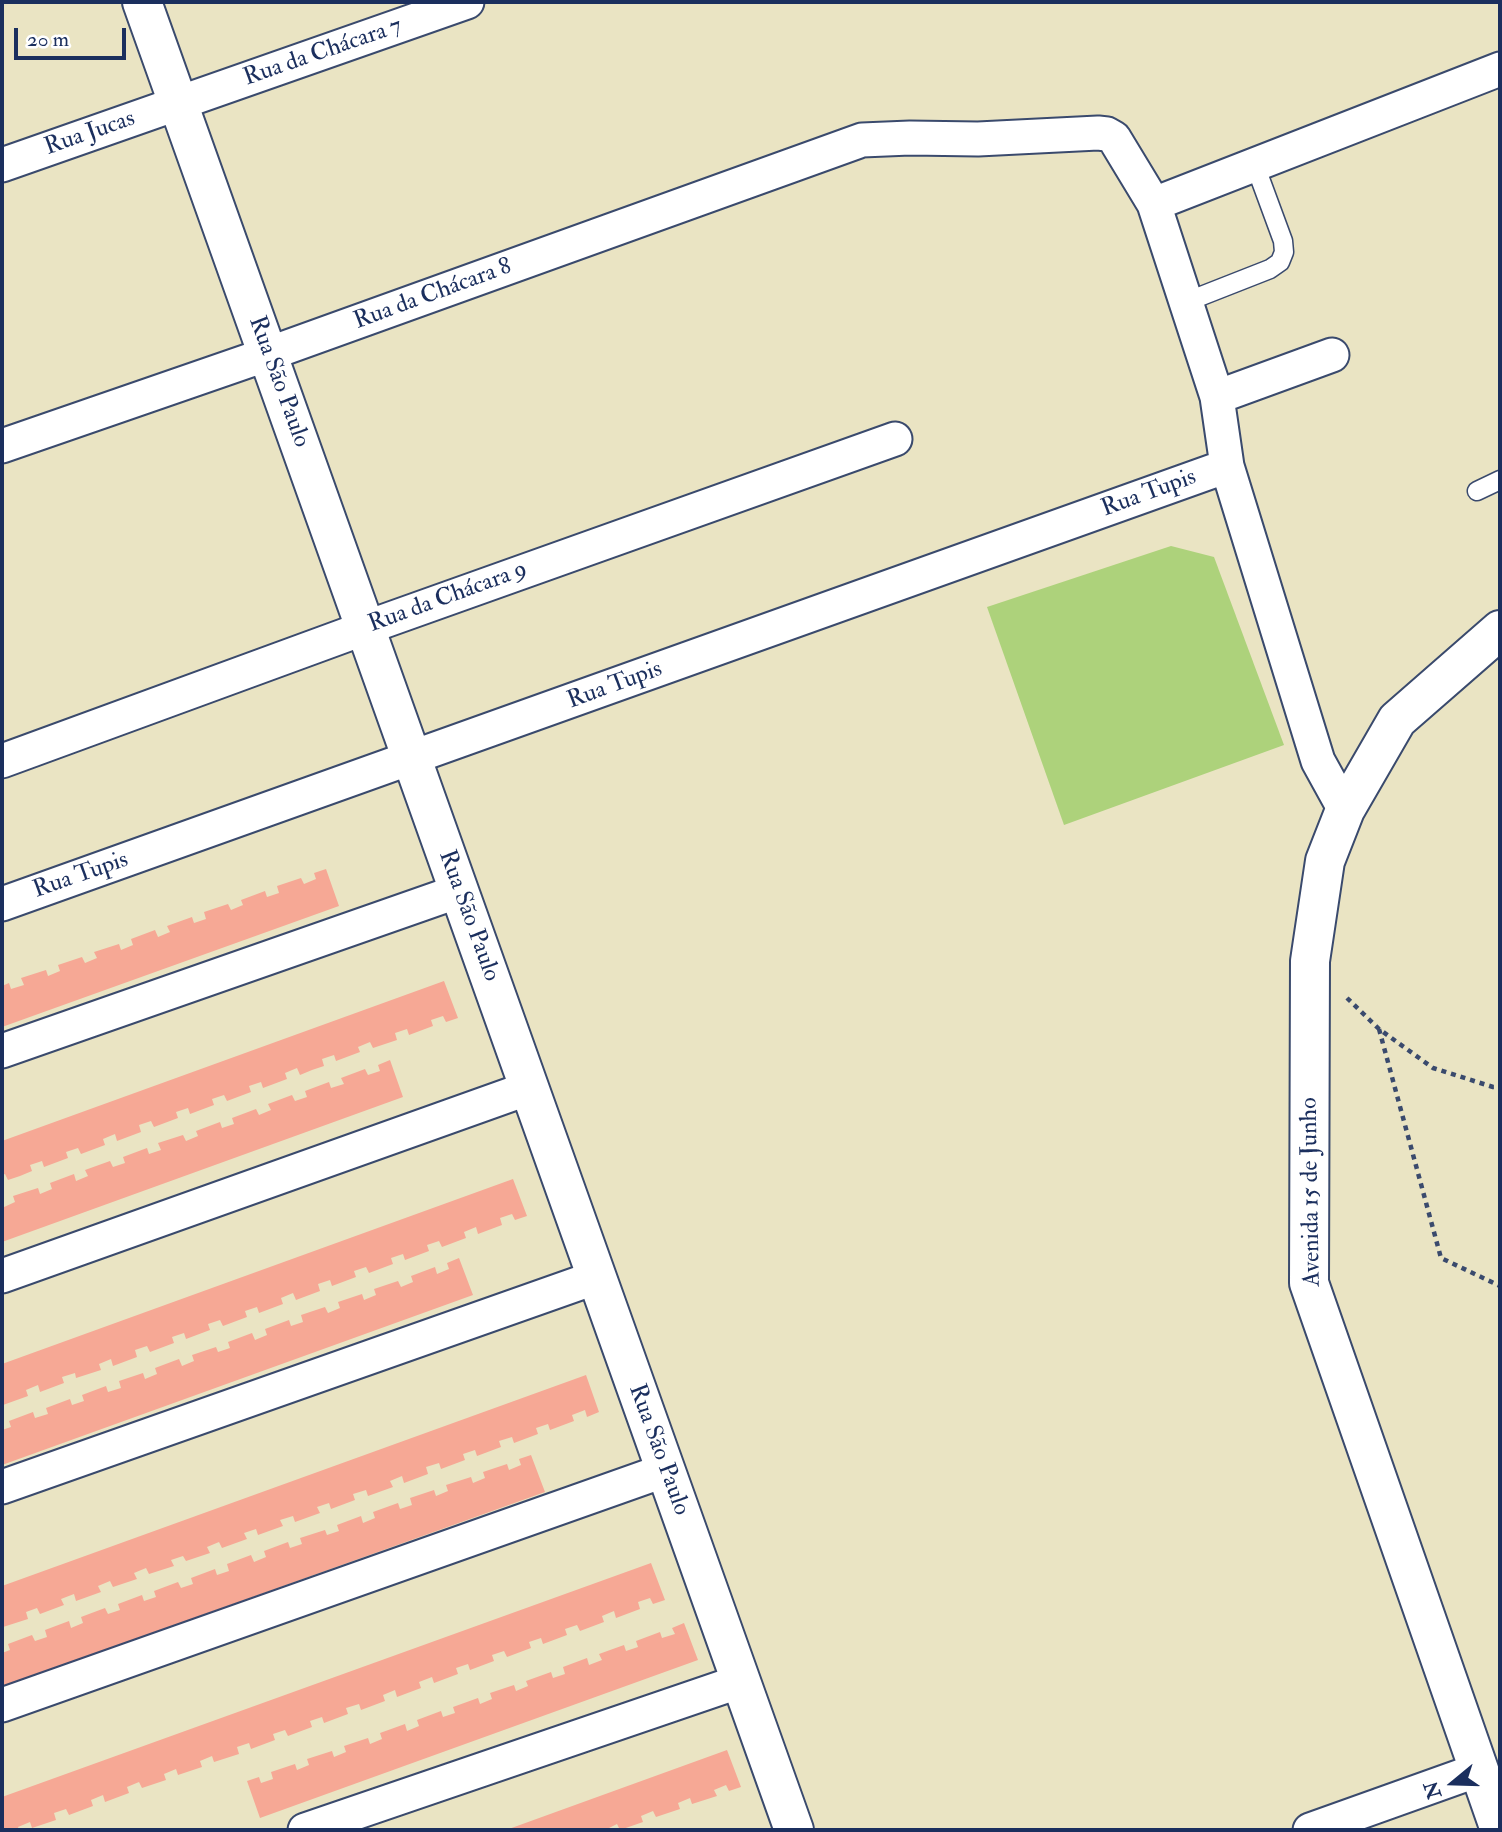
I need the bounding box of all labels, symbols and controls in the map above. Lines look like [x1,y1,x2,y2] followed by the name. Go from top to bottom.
[240,12,406,94] street label: Rua da Chácara 7
[18,14,130,58] scale bar
[27,26,69,53] text: 20 m
[41,105,139,163] street label: Rua Jucas
[350,253,516,337] street label: Rua da Chácara 8
[241,313,315,451] street label: Rua São Paulo
[1098,464,1200,524] street label: Rua Tupis
[365,556,531,640] street label: Rua da Chácara 9
[564,656,666,716] street label: Rua Tupis
[30,846,132,906] street label: Rua Tupis
[431,847,505,985] street label: Rua São Paulo
[1296,1097,1328,1287] street label: Avenida 15 de Junho
[621,1381,695,1519] street label: Rua São Paulo
[1418,1748,1488,1818] north arrow
[1419,1778,1447,1802] text: N

